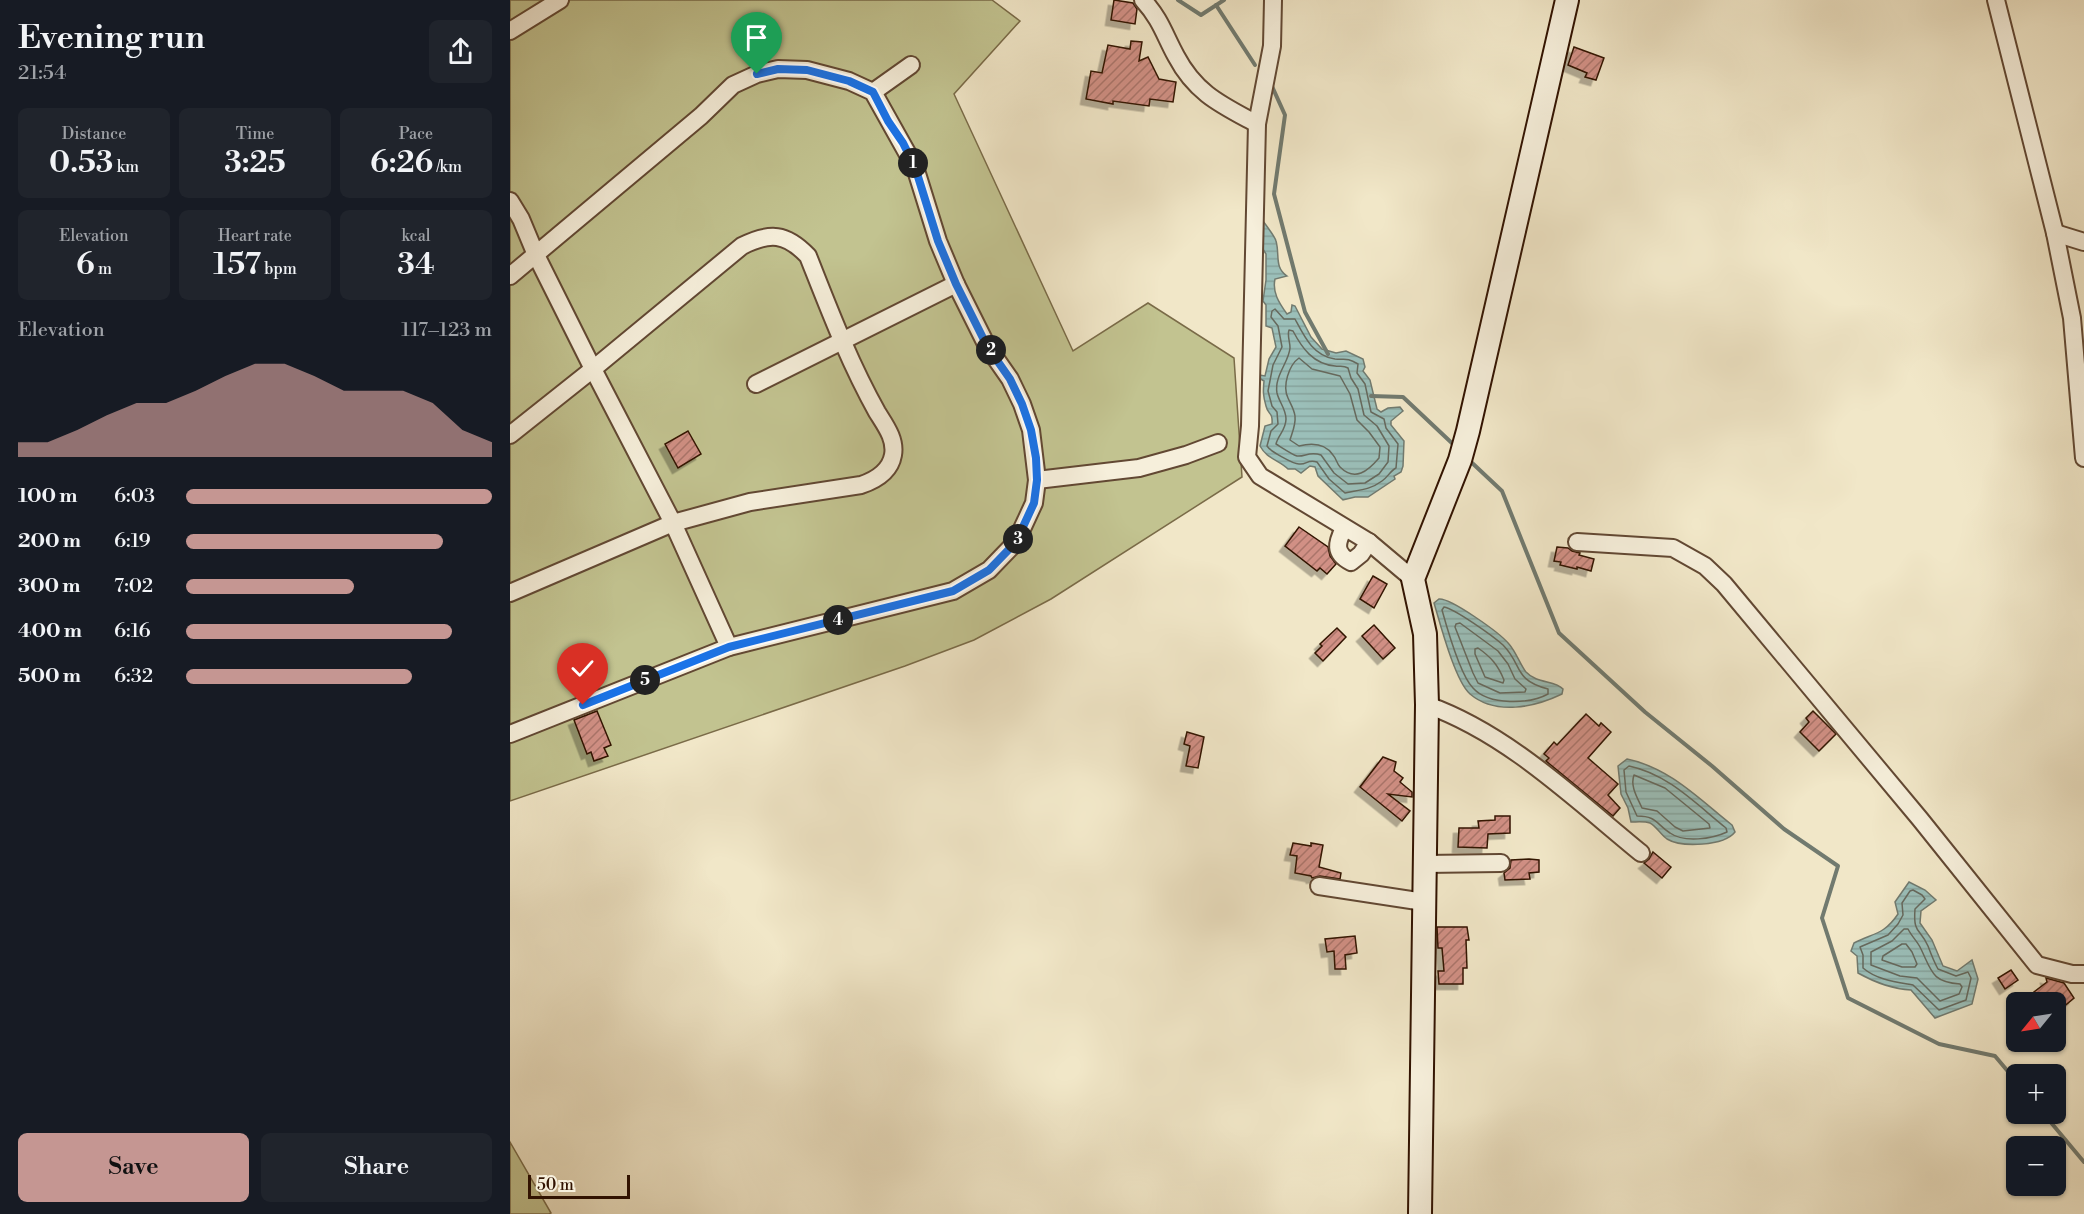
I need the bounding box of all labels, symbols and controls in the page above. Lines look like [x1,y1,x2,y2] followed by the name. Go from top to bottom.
[731,12,782,74] pin
[18,18,205,59] text: Evening run
[429,20,492,83] button: share
[740,21,773,54] icon: arrive
[18,61,66,86] text: 21:54
[62,124,126,144] text: Distance
[236,124,274,144] text: Time
[399,124,433,144] text: Pace
[49,144,113,182] text: 0.53
[224,144,286,182] text: 3:25
[370,144,433,182] text: 6:26
[898,148,928,178] pin: 1
[909,153,917,173] text: 1
[113,157,139,177] text: km
[433,157,462,177] text: /km
[59,226,129,246] text: Elevation
[218,226,292,246] text: Heart rate
[401,226,431,246] text: kcal
[76,246,95,284] text: 6
[213,246,261,284] text: 157
[397,246,435,284] text: 34
[95,259,112,279] text: m
[261,259,297,279] text: bpm
[18,318,105,343] text: Elevation
[401,318,492,343] text: 117–123 m
[976,335,1006,365] pin: 2
[986,340,996,360] text: 2
[18,484,77,509] text: 100 m
[114,484,155,509] text: 6:03
[1003,524,1033,554] pin: 3
[18,529,81,554] text: 200 m
[114,529,151,554] text: 6:19
[1013,529,1023,549] text: 3
[18,574,81,599] text: 300 m
[114,574,153,599] text: 7:02
[823,605,853,635] pin: 4
[833,610,843,630] text: 4
[18,619,82,644] text: 400 m
[114,619,151,644] text: 6:16
[557,643,608,705] pin
[566,652,599,685] icon: check
[18,664,81,689] text: 500 m
[114,664,153,689] text: 6:32
[630,665,660,695] pin: 5
[640,670,650,690] text: 5
[2006,992,2066,1052] north arrow
[2006,992,2066,1196] map controls
[2006,1064,2066,1124] button: +
[18,1133,249,1202] button: Save
[261,1133,492,1202] button: Share
[2006,1136,2066,1196] button: −
[528,1172,630,1200] scale bar
[537,1175,574,1195] text: 50 m

